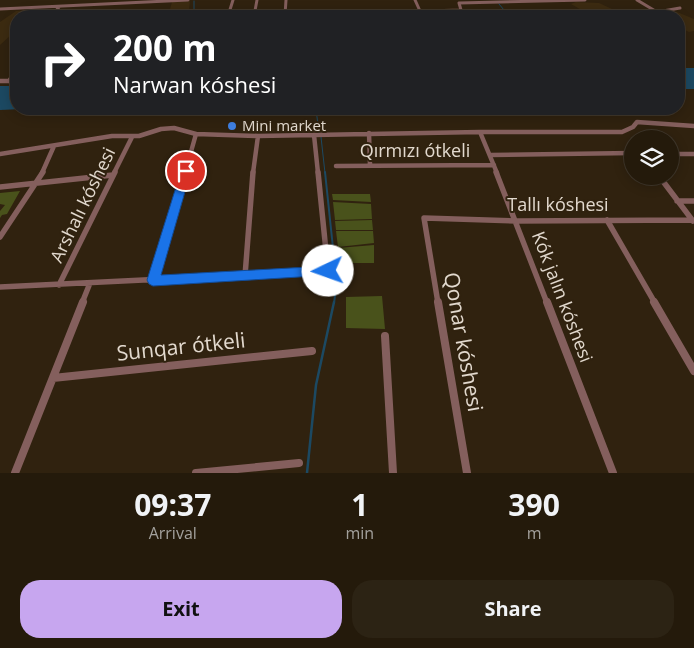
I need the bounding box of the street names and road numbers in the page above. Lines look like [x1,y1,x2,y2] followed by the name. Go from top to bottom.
[360,138,470,162] street label: Qırmızı ótkeli
[44,143,120,266] street label: Arshalı kóshesi
[507,192,609,216] street label: Tallı kóshesi
[527,228,599,366] street label: Kók jalın kóshesi
[438,270,490,414] street label: Qonar kóshesi
[115,325,247,367] street label: Sunqar ótkeli

